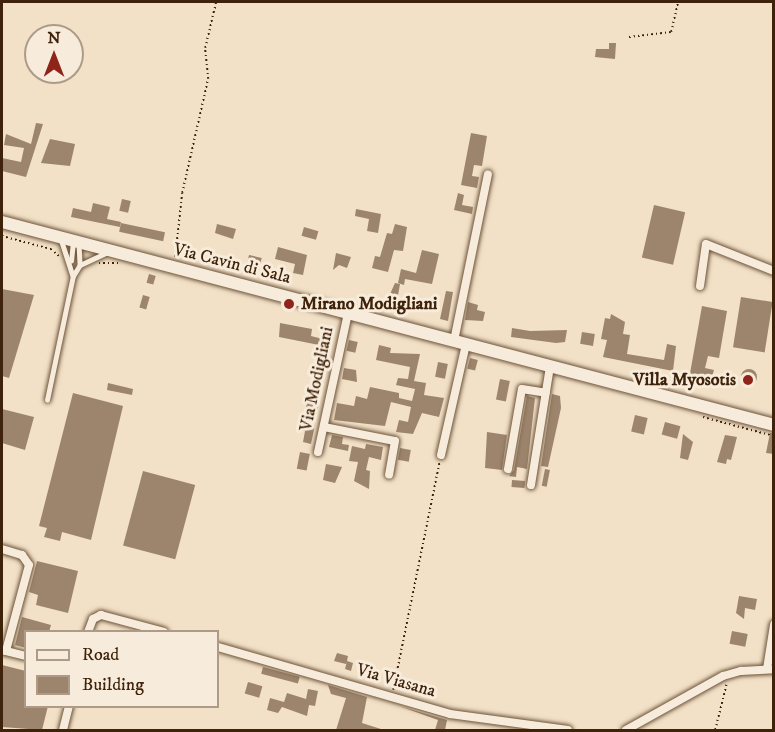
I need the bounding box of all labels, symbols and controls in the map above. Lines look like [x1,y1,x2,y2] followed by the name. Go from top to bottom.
[24,24,84,84] north arrow
[47,28,61,48] text: N
[171,239,293,289] street label: Via Cavin di Sala
[301,293,437,315] place label: Mirano Modigliani
[282,297,296,311] marker: Mirano Modigliani
[295,325,339,433] street label: Via Modigliani
[633,369,736,391] place label: Villa Myosotis
[741,373,755,387] marker: Villa Myosotis
[24,630,219,708] legend
[82,644,119,666] text: Road
[354,659,438,703] street label: Via Viasana
[82,674,144,696] text: Building

